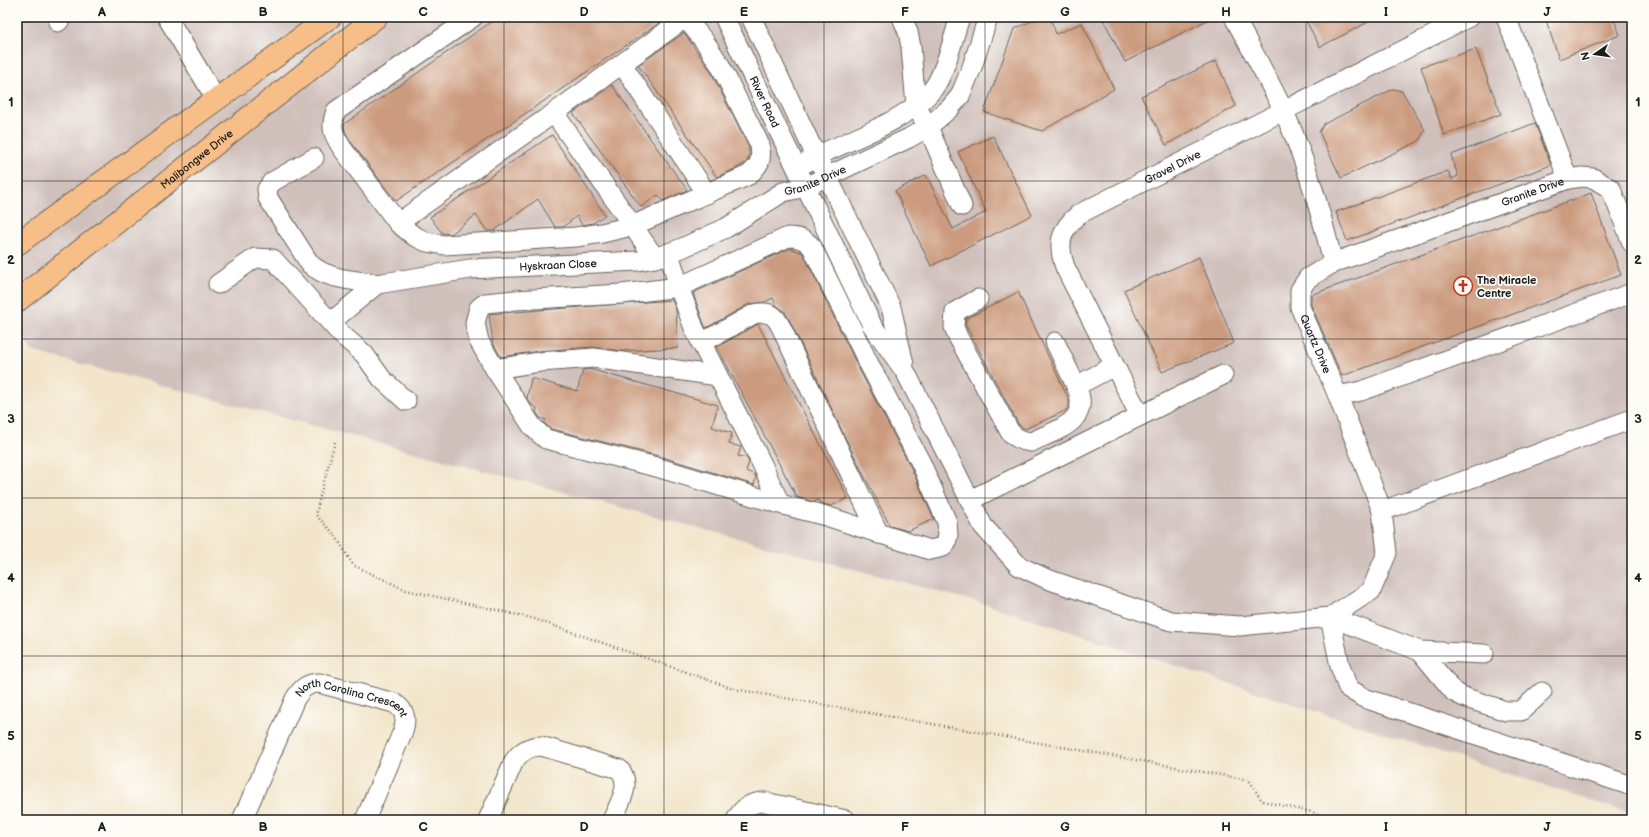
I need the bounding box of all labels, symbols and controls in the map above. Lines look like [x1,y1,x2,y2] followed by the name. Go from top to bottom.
[97,4,106,20] text: A
[258,4,268,20] text: B
[418,4,428,20] text: C
[579,4,589,20] text: D
[740,4,749,20] text: E
[901,4,909,20] text: F
[1060,4,1070,20] text: G
[1221,4,1231,20] text: H
[1384,4,1388,20] text: I
[1543,4,1551,20] text: J
[1575,34,1615,74] north arrow
[1578,51,1593,62] text: N
[747,74,783,129] street label: River Road
[8,94,14,110] text: 1
[1635,94,1641,110] text: 1
[158,126,236,191] street label: Malibongwe Drive
[1142,147,1203,186] street label: Gravel Drive
[783,162,848,198] street label: Granite Drive
[1500,174,1566,209] street label: Granite Drive
[7,252,15,268] text: 2
[1634,252,1642,268] text: 2
[519,256,598,273] street label: Hyskraan Close
[1477,274,1536,300] place label: The Miracle Centre
[1452,275,1474,297] church icon: The Miracle Centre
[1297,313,1334,376] street label: Quartz Drive
[7,411,15,427] text: 3
[1634,411,1642,427] text: 3
[7,570,15,586] text: 4
[1634,570,1642,586] text: 4
[292,676,411,719] street label: North Carolina Crescent
[7,728,15,744] text: 5
[1634,728,1642,744] text: 5
[97,819,106,835] text: A
[258,819,268,835] text: B
[418,819,428,835] text: C
[579,819,589,835] text: D
[740,819,749,835] text: E
[901,819,909,835] text: F
[1060,819,1070,835] text: G
[1221,819,1231,835] text: H
[1384,819,1388,835] text: I
[1543,819,1551,835] text: J

